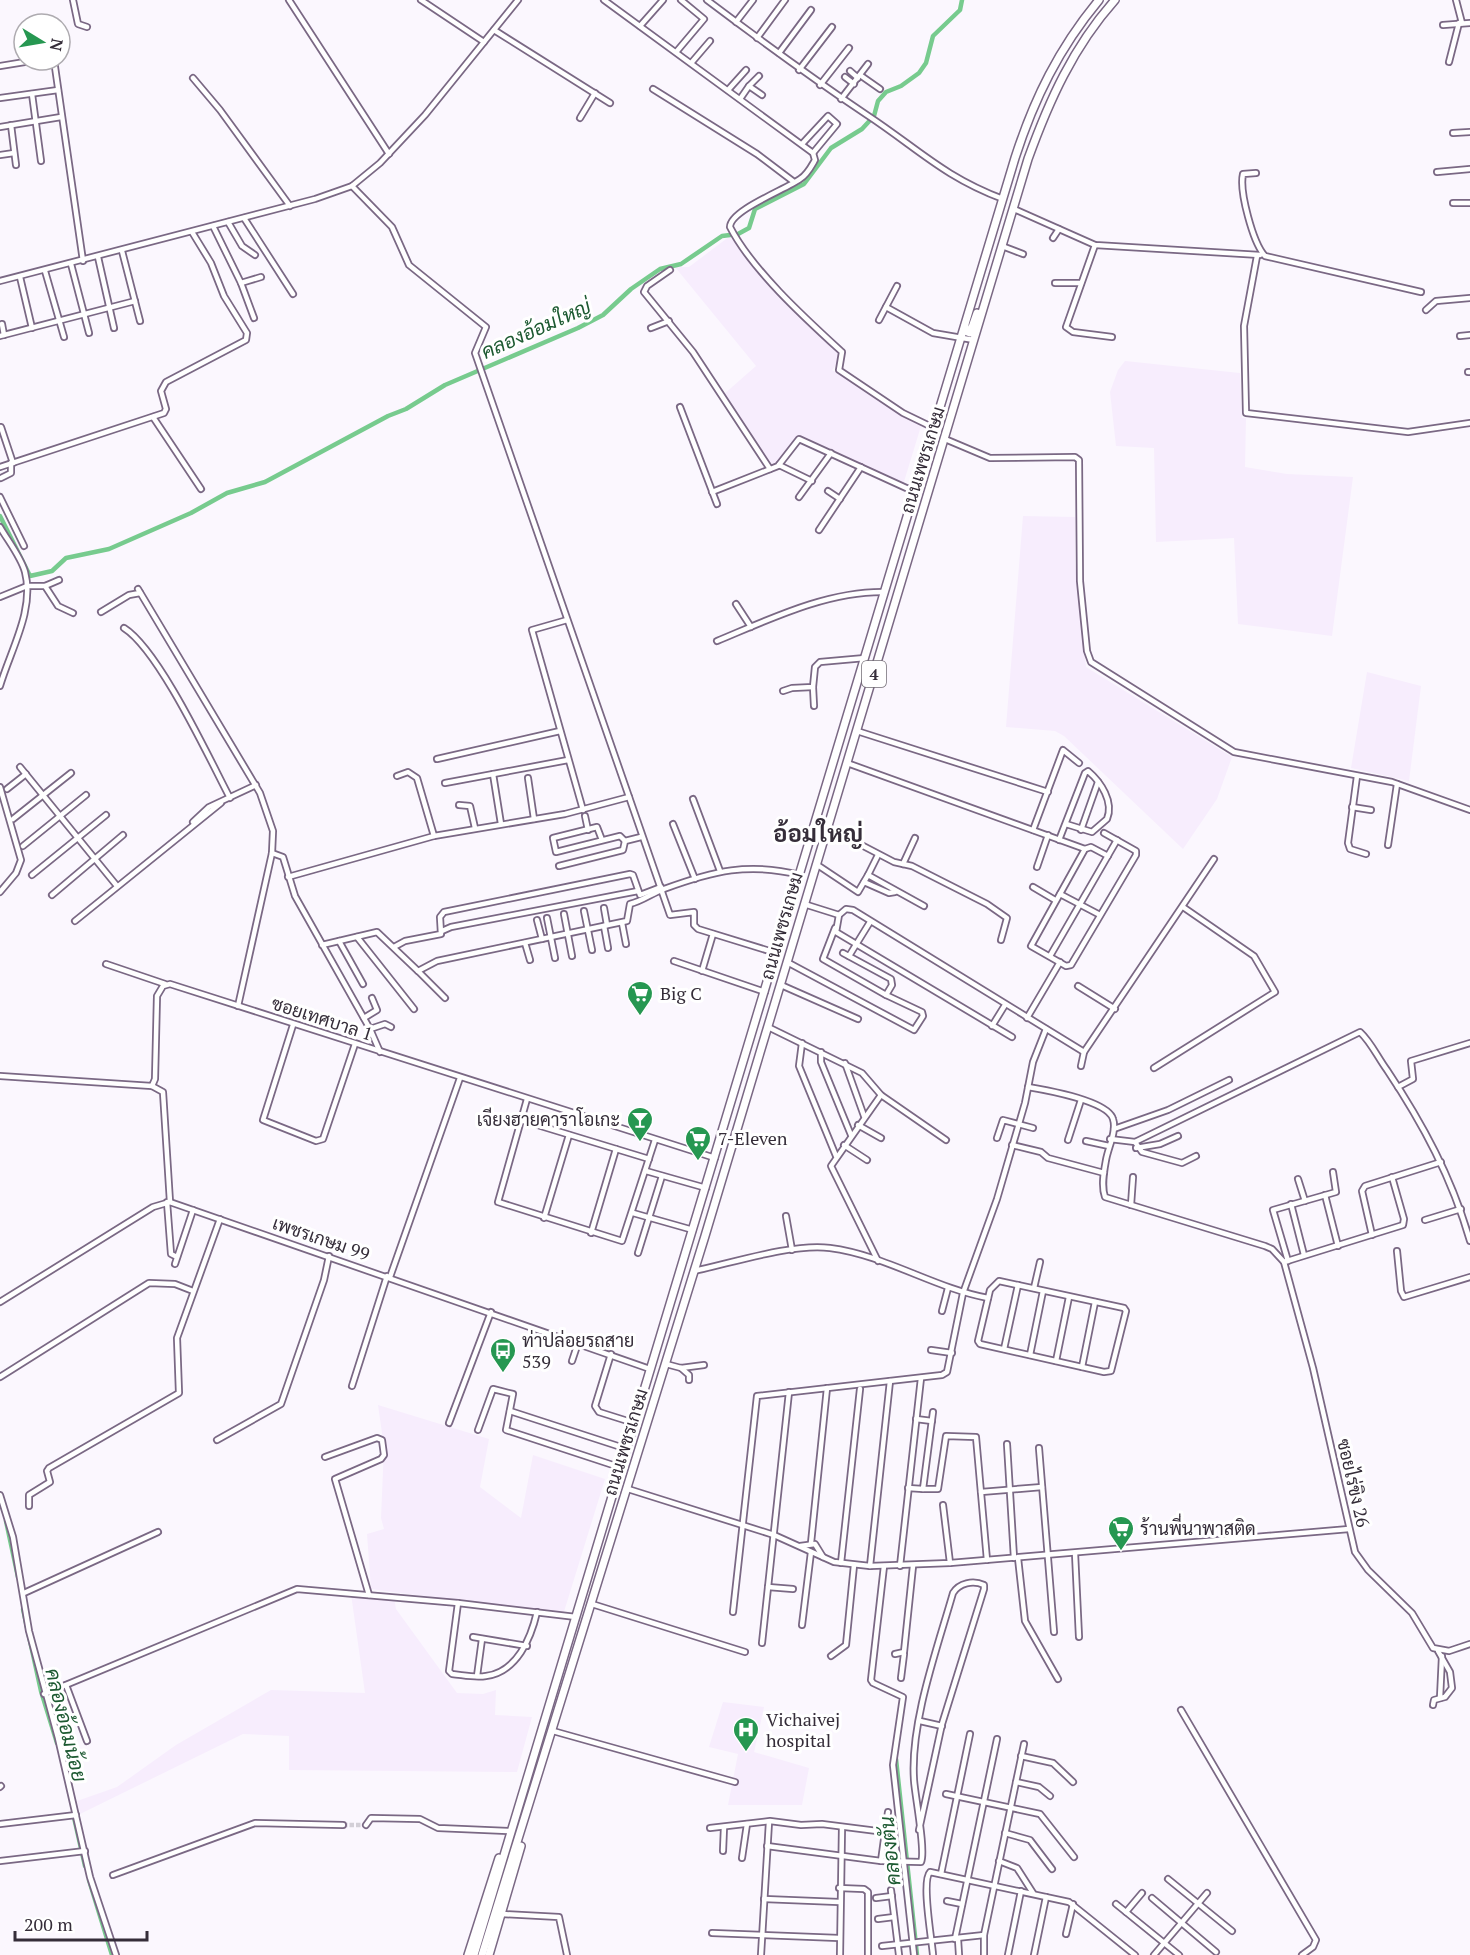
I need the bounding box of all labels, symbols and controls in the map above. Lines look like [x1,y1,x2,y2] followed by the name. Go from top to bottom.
[12,12,72,72] north arrow
[45,37,69,53] text: N
[477,292,596,365] water label: คลองอ้อมใหญ่
[894,403,950,516] street label: ถนนเพชรเกษม
[862,661,886,687] road number: 4
[773,817,863,849] district label: อ้อมใหญ่
[754,869,808,982] street label: ถนนเพชรเกษม
[625,979,655,1017] supermarket icon: Big C
[660,981,702,1005] place label: Big C
[269,990,376,1046] street label: ซอยเทศบาล 1
[625,1105,655,1143] bar icon: เจียงฮายคาราโอเกะ
[477,1107,620,1131] place label: เจียงฮายคาราโอเกะ
[683,1124,713,1162] supermarket icon: 7-Eleven
[718,1126,788,1150] place label: 7-Eleven
[270,1210,373,1266] street label: เพชรเกษม 99
[522,1328,634,1373] place label: ท่าปล่อยรถสาย 539
[488,1336,518,1374] bus stop icon: ท่าปล่อยรถสาย 539
[597,1385,653,1498] street label: ถนนเพชรเกษม
[1332,1436,1376,1530] street label: ซอยไร่ขิง 26
[1140,1513,1256,1540] place label: ร้านพี่นาพาสติด
[1106,1514,1136,1552] supermarket icon: ร้านพี่นาพาสติด
[39,1665,94,1785] water label: คลองอ้อมน้อย
[766,1707,840,1752] place label: Vichaivej hospital
[731,1715,761,1753] hospital icon: Vichaivej hospital
[872,1815,907,1887] water label: คลองตัน
[15,1904,147,1942] scale bar
[24,1912,73,1936] text: 200 m

